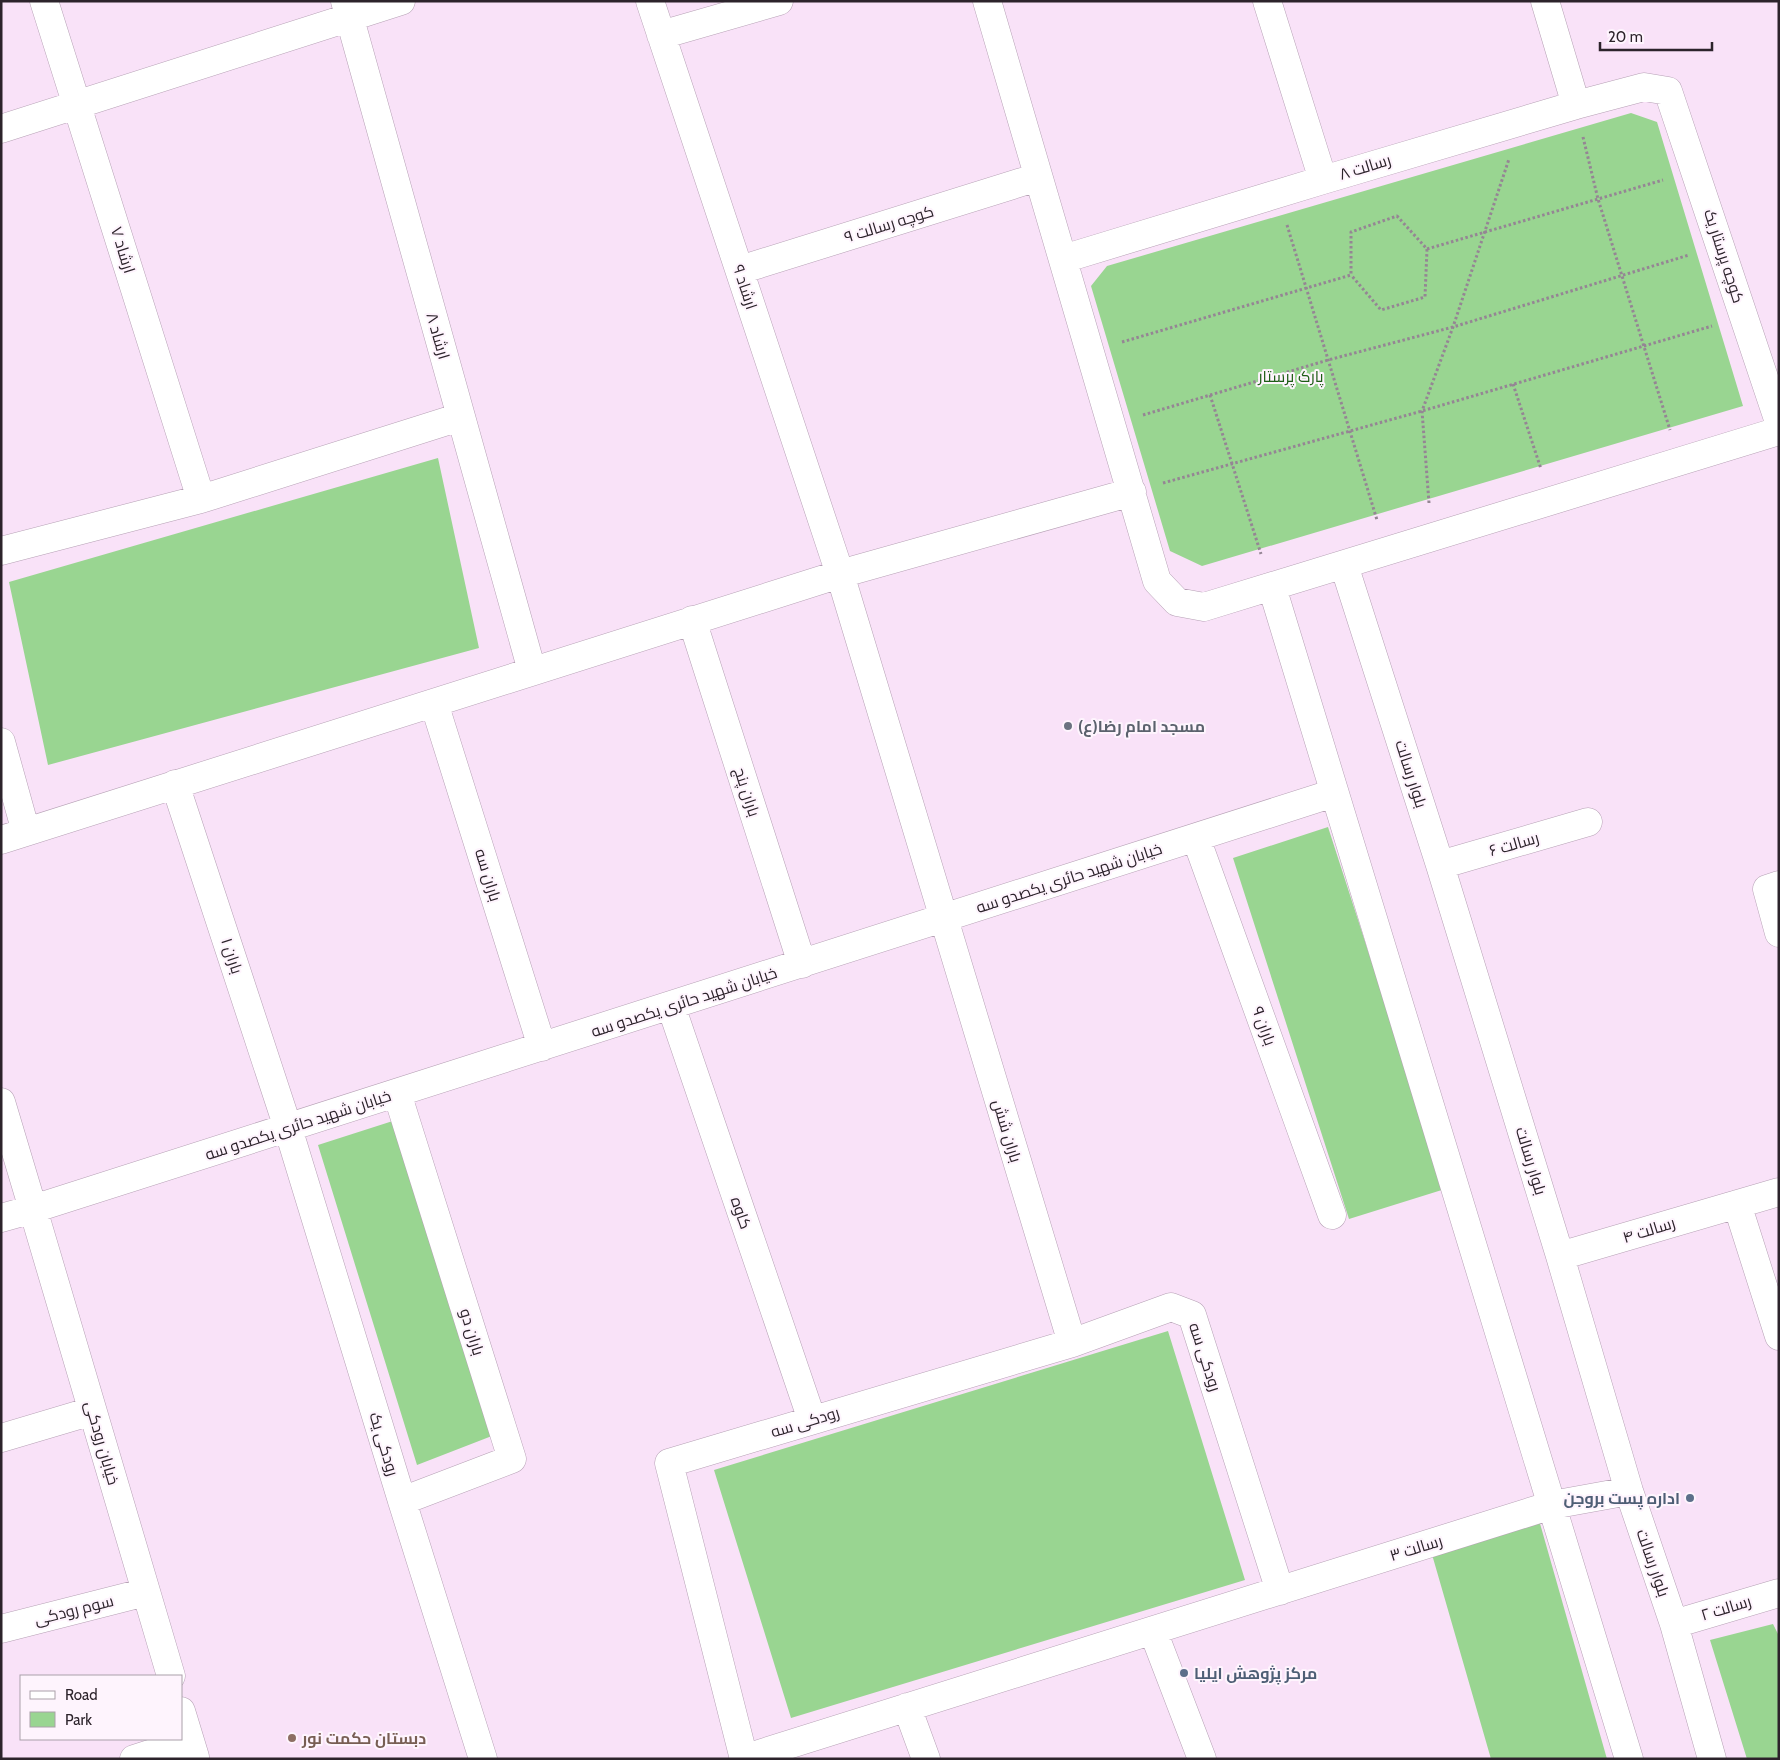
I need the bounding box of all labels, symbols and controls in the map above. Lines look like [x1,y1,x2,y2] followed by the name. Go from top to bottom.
[1600,20,1712,52] scale bar
[1608,28,1643,46] text: 20 m
[1337,150,1393,184] street label: رسالت ۸
[842,201,937,249] street label: کوچه رسالت ۹
[1698,207,1748,306] street label: کوچه پرستار یک
[107,224,139,276] street label: ارشاد ۷
[729,262,761,312] street label: ارشاد ۹
[422,310,454,362] street label: ارشاد ۸
[1257,367,1324,388] park label: پارک پرستار
[1078,717,1205,738] place label: مسجد امام رضا(ع)
[1062,720,1074,732] marker: مسجد امام رضا(ع)
[1391,738,1431,810] street label: بلوار رسالت
[728,765,764,820] street label: باران پنج
[1487,828,1541,860] street label: رسالت ۶
[974,839,1165,918] street label: خیابان شهید حائری یکصدو سه
[470,846,505,904] street label: باران سه
[216,936,247,977] street label: باران ۱
[589,963,780,1042] street label: خیابان شهید حائری یکصدو سه
[1247,1004,1280,1048] street label: باران ۹
[203,1086,394,1165] street label: خیابان شهید حائری یکصدو سه
[987,1097,1026,1165] street label: باران شش
[1512,1125,1550,1197] street label: بلوار رسالت
[727,1194,755,1232] street label: کاوه
[1620,1213,1678,1247] street label: رسالت ۴
[455,1306,488,1358] street label: باران دو
[1184,1320,1225,1394] street label: رودکی سه
[80,1399,123,1487] street label: خیابان رودکی
[768,1403,842,1442] street label: رودکی سه
[364,1410,403,1479] street label: رودکی یک
[1563,1489,1680,1510] place label: اداره پست بروجن
[1684,1492,1696,1504] marker: اداره پست بروجن
[1633,1527,1673,1599] street label: بلوار رسالت
[1387,1531,1445,1565] street label: رسالت ۳
[32,1591,116,1631] street label: سوم رودکی
[1699,1591,1753,1625] street label: رسالت ۲
[1194,1664,1317,1685] place label: مرکز پژوهش ایلیا
[1178,1667,1190,1679] marker: مرکز پژوهش ایلیا
[20,1675,182,1740] legend
[65,1686,98,1704] text: Road
[65,1711,92,1729] text: Park
[301,1729,426,1748] place label: دبستان حکمت نور
[286,1732,298,1744] marker: دبستان حکمت نور

